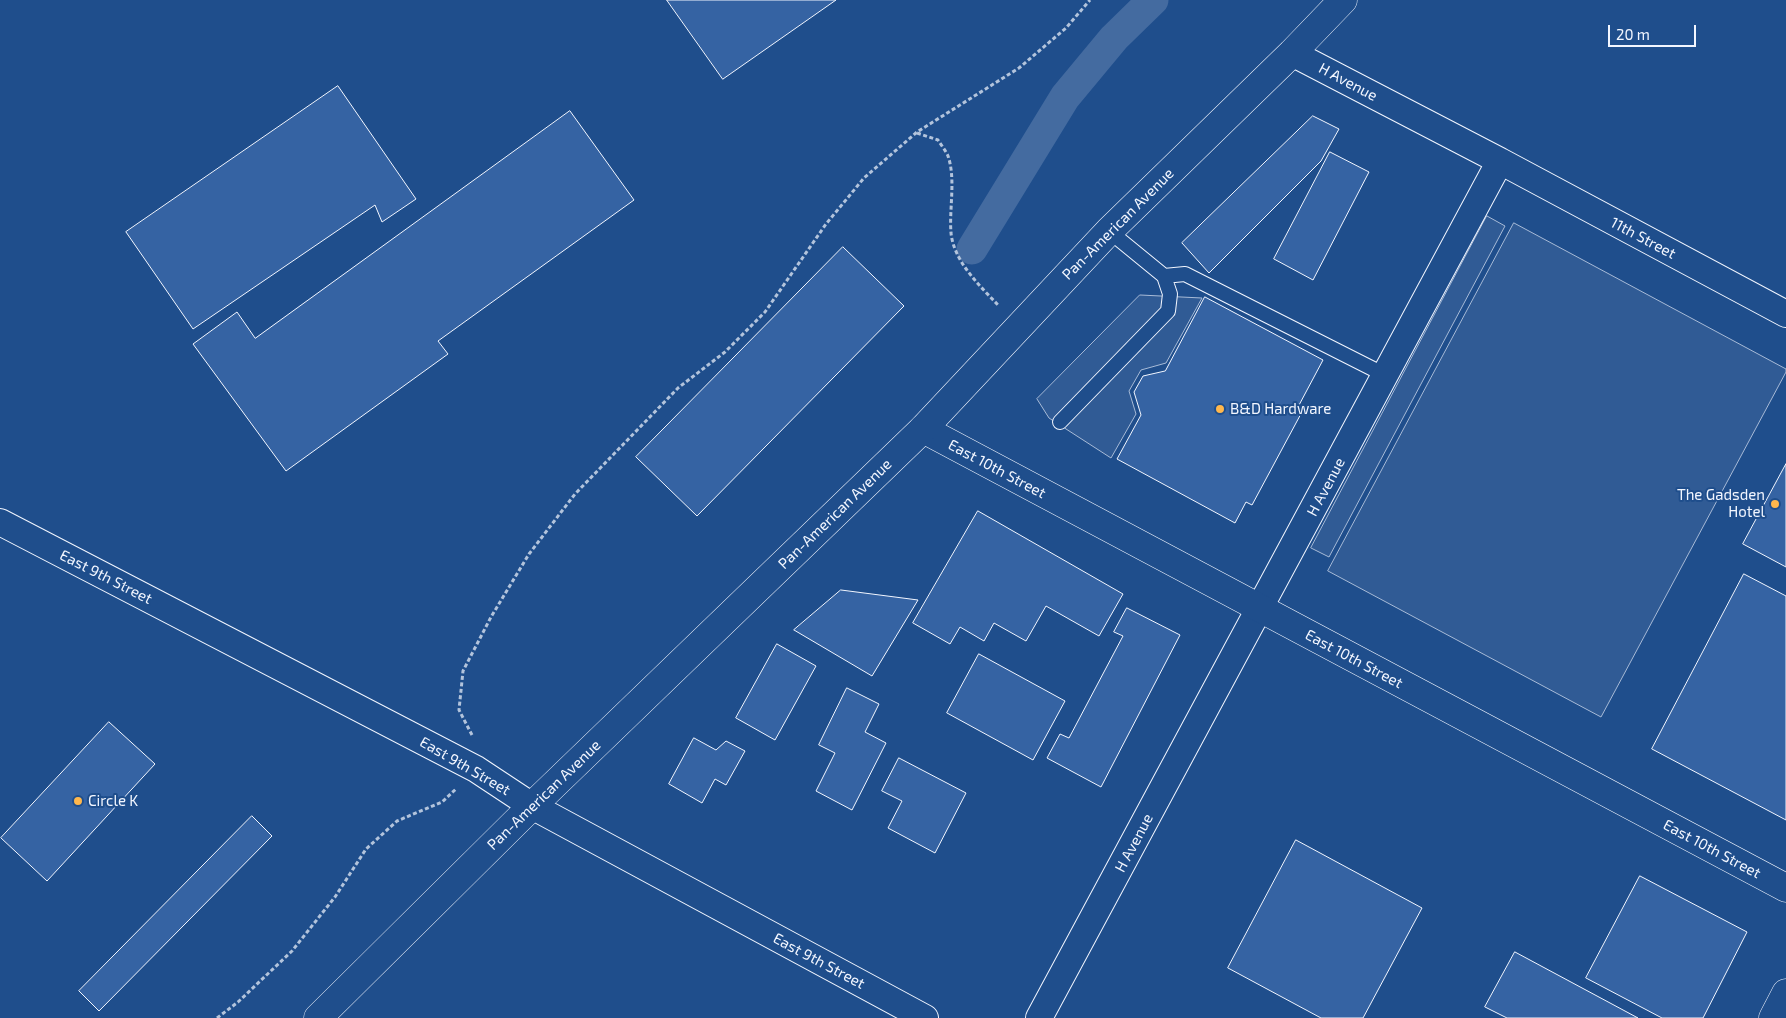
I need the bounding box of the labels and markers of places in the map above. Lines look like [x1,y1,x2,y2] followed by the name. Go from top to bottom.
[1230,400,1331,418] place label: B&D Hardware
[1214,403,1226,415] marker: B&D Hardware
[1677,486,1765,521] place label: The Gadsden Hotel
[1769,498,1781,510] marker: The Gadsden Hotel
[88,792,138,810] place label: Circle K
[72,795,84,807] marker: Circle K

